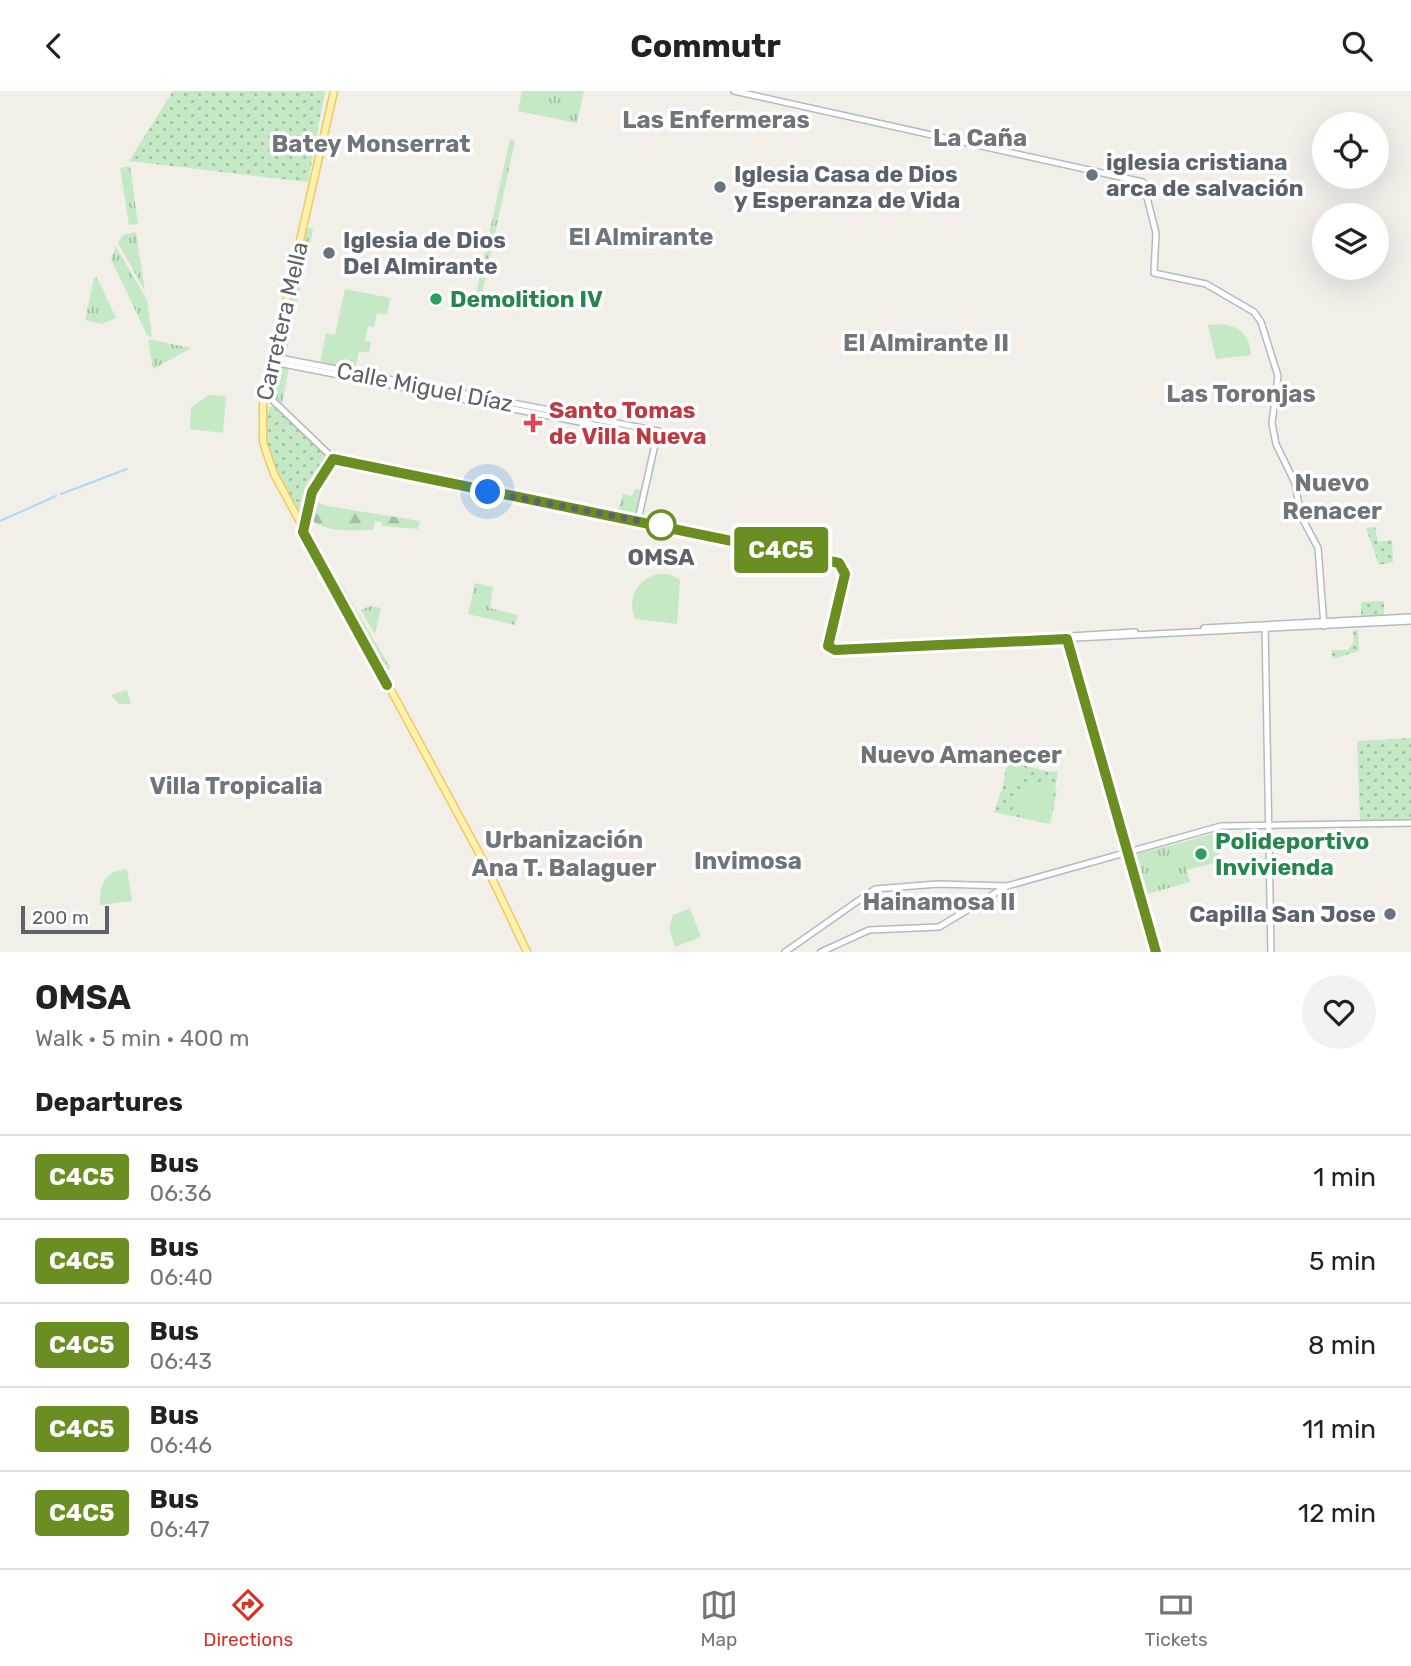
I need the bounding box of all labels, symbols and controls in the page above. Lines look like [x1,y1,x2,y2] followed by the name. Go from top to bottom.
[35,27,73,65] icon: back
[630,27,781,65] text: Commutr
[1338,27,1376,65] icon: search
[622,106,810,134] district label: Las Enfermeras
[1312,112,1389,280] map controls
[1312,112,1389,189] button: locate
[933,124,1027,152] district label: La Caña
[271,130,471,158] district label: Batey Monserrat
[1106,148,1304,202] place label: iglesia cristiana arca de salvación
[734,160,960,214] place label: Iglesia Casa de Dios y Esperanza de Vida
[1084,167,1100,183] marker: iglesia cristiana arca de salvación
[712,179,728,195] marker: Iglesia Casa de Dios y Esperanza de Vida
[1312,203,1389,280] button: layers
[568,223,714,251] district label: El Almirante
[343,226,506,280] place label: Iglesia de Dios Del Almirante
[250,239,314,403] street label: Carretera Mella
[321,245,337,261] marker: Iglesia de Dios Del Almirante
[450,285,603,313] place label: Demolition IV
[428,291,444,307] marker: Demolition IV
[843,329,1009,357] district label: El Almirante II
[334,356,516,418] street label: Calle Miguel Díaz
[1166,380,1316,408] district label: Las Toronjas
[549,396,707,450] place label: Santo Tomas de Villa Nueva
[523,413,543,433] marker: Santo Tomas de Villa Nueva
[1282,469,1382,525] district label: Nuevo Renacer
[470,474,505,509] your location
[646,510,676,540] marker: OMSA
[732,527,830,573] line badge: C4C5
[748,536,814,564] text: C4C5
[628,543,695,571] place label: OMSA
[860,741,1062,769] district label: Nuevo Amanecer
[149,772,323,800] district label: Villa Tropicalia
[472,826,656,882] district label: Urbanización Ana T. Balaguer
[1215,827,1369,881] place label: Polideportivo Invivienda
[1193,846,1209,862] marker: Polideportivo Invivienda
[694,847,802,875] district label: Invimosa
[862,888,1016,916] district label: Hainamosa II
[1189,900,1376,928] place label: Capilla San Jose
[21,903,108,935] scale bar
[32,906,89,929] text: 200 m
[1382,906,1398,922] marker: Capilla San Jose
[1302,975,1376,1049] button: heart
[35,978,131,1017] text: OMSA
[35,1024,249,1052] text: Walk · 5 min · 400 m
[35,1087,183,1118] text: Departures
[150,1148,199,1179] text: Bus
[1313,1162,1376,1193] text: 1 min
[49,1163,115,1191] text: C4C5
[150,1179,212,1207] text: 06:36
[150,1232,199,1263] text: Bus
[1309,1246,1376,1277] text: 5 min
[49,1247,115,1275] text: C4C5
[150,1263,213,1291] text: 06:40
[150,1316,199,1347] text: Bus
[1308,1330,1376,1361] text: 8 min
[49,1331,115,1359] text: C4C5
[150,1347,212,1375] text: 06:43
[150,1400,199,1431] text: Bus
[1302,1414,1376,1445] text: 11 min
[49,1415,115,1443] text: C4C5
[150,1431,212,1459] text: 06:46
[150,1484,199,1515] text: Bus
[1298,1498,1376,1529] text: 12 min
[49,1499,115,1527] text: C4C5
[150,1515,210,1543] text: 06:47
[203,1586,293,1651] tab: Directions
[700,1586,738,1651] tab: Map
[1145,1586,1208,1651] tab: Tickets

